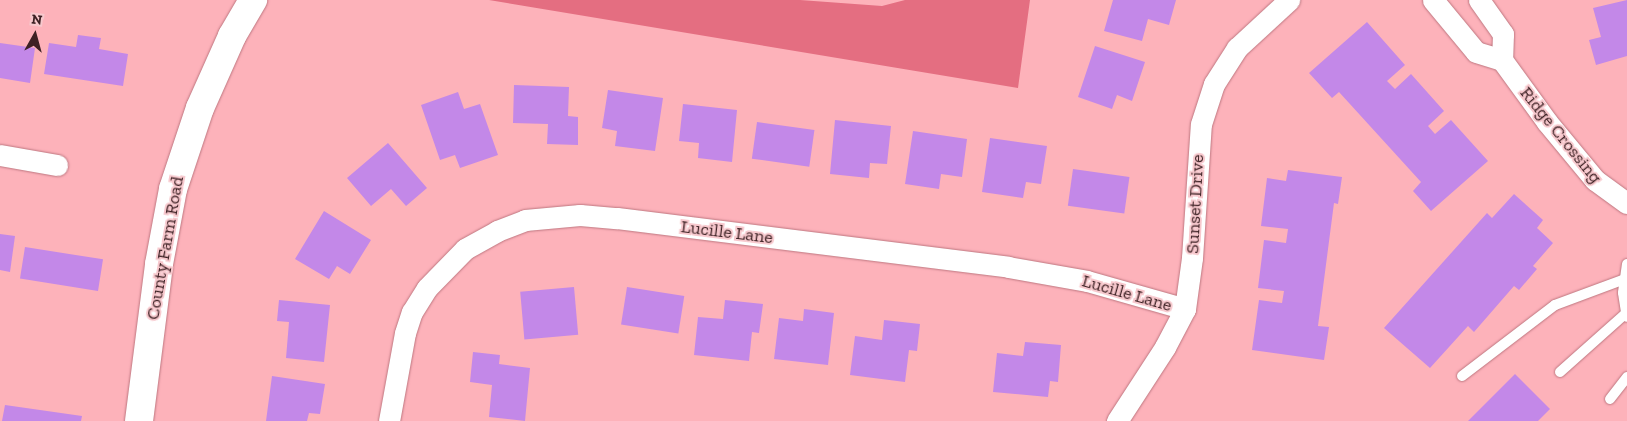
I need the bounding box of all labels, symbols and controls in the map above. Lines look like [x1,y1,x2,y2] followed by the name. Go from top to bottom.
[10,10,60,60] north arrow
[31,11,43,29] text: N
[1516,82,1606,188] street label: Ridge Crossing
[1182,154,1208,254] street label: Sunset Drive
[142,174,188,322] street label: County Farm Road
[680,216,774,248] street label: Lucille Lane
[1080,270,1174,316] street label: Lucille Lane

